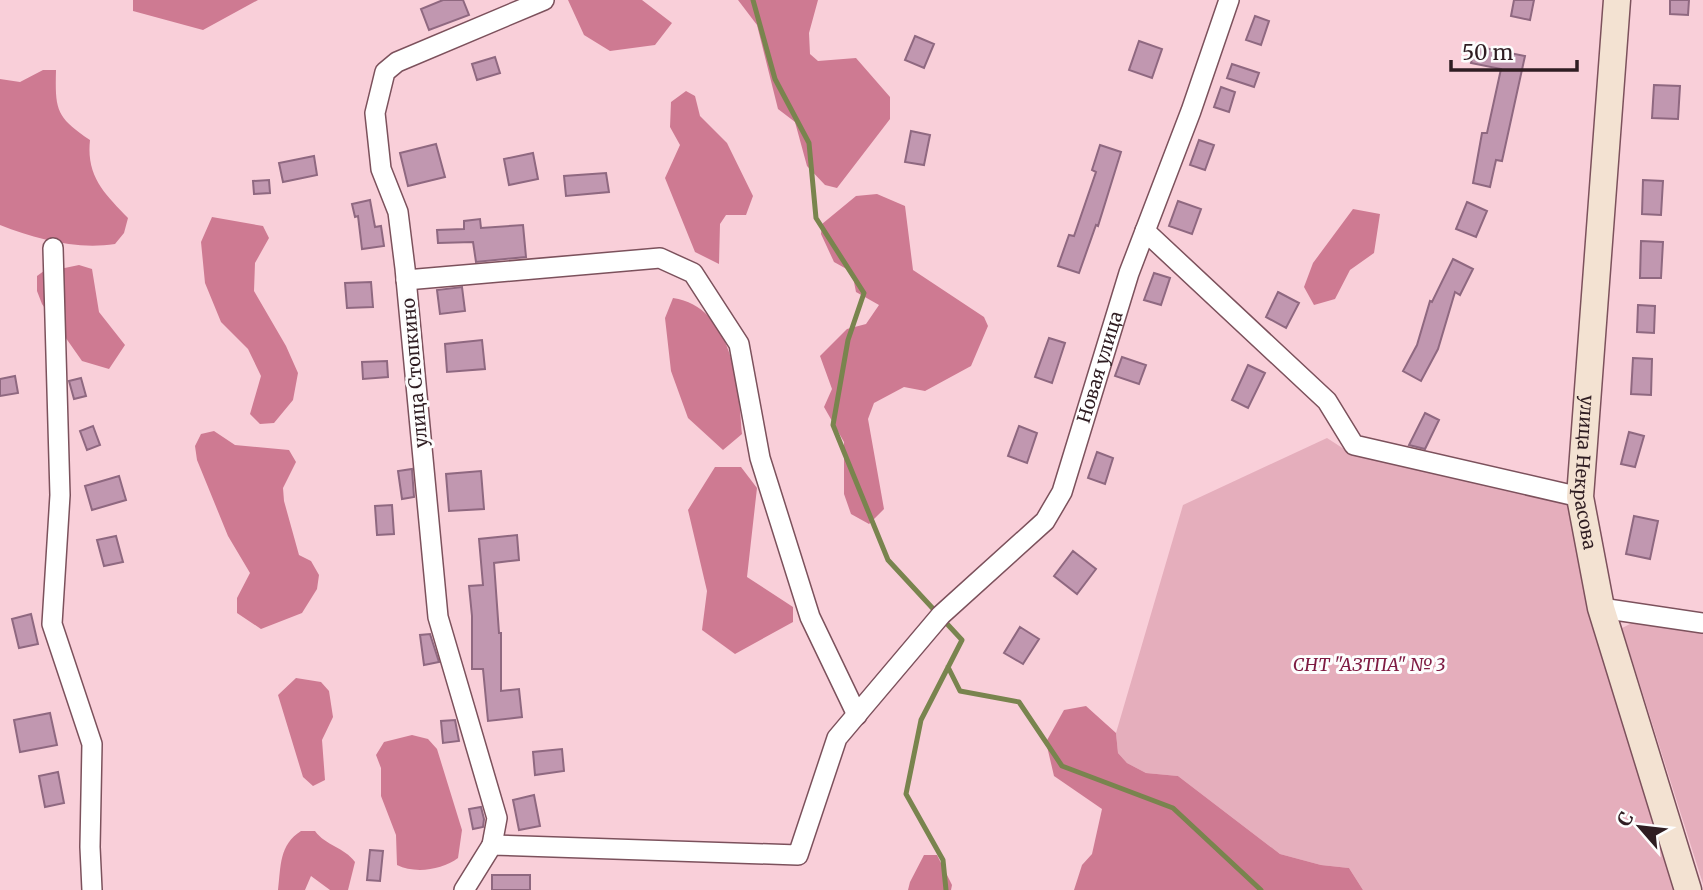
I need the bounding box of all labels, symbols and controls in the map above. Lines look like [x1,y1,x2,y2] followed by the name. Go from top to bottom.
[1451,28,1577,72] scale bar
[1462,39,1513,66] text: 50 m
[396,297,433,449] street label: улица Стопкино
[1072,308,1128,426] street label: Новая улица
[1569,394,1602,552] street label: улица Некрасова
[1293,653,1445,676] park label: СНТ "АЗТПА" № 3
[1605,792,1675,862] north arrow
[1611,808,1639,830] text: С

